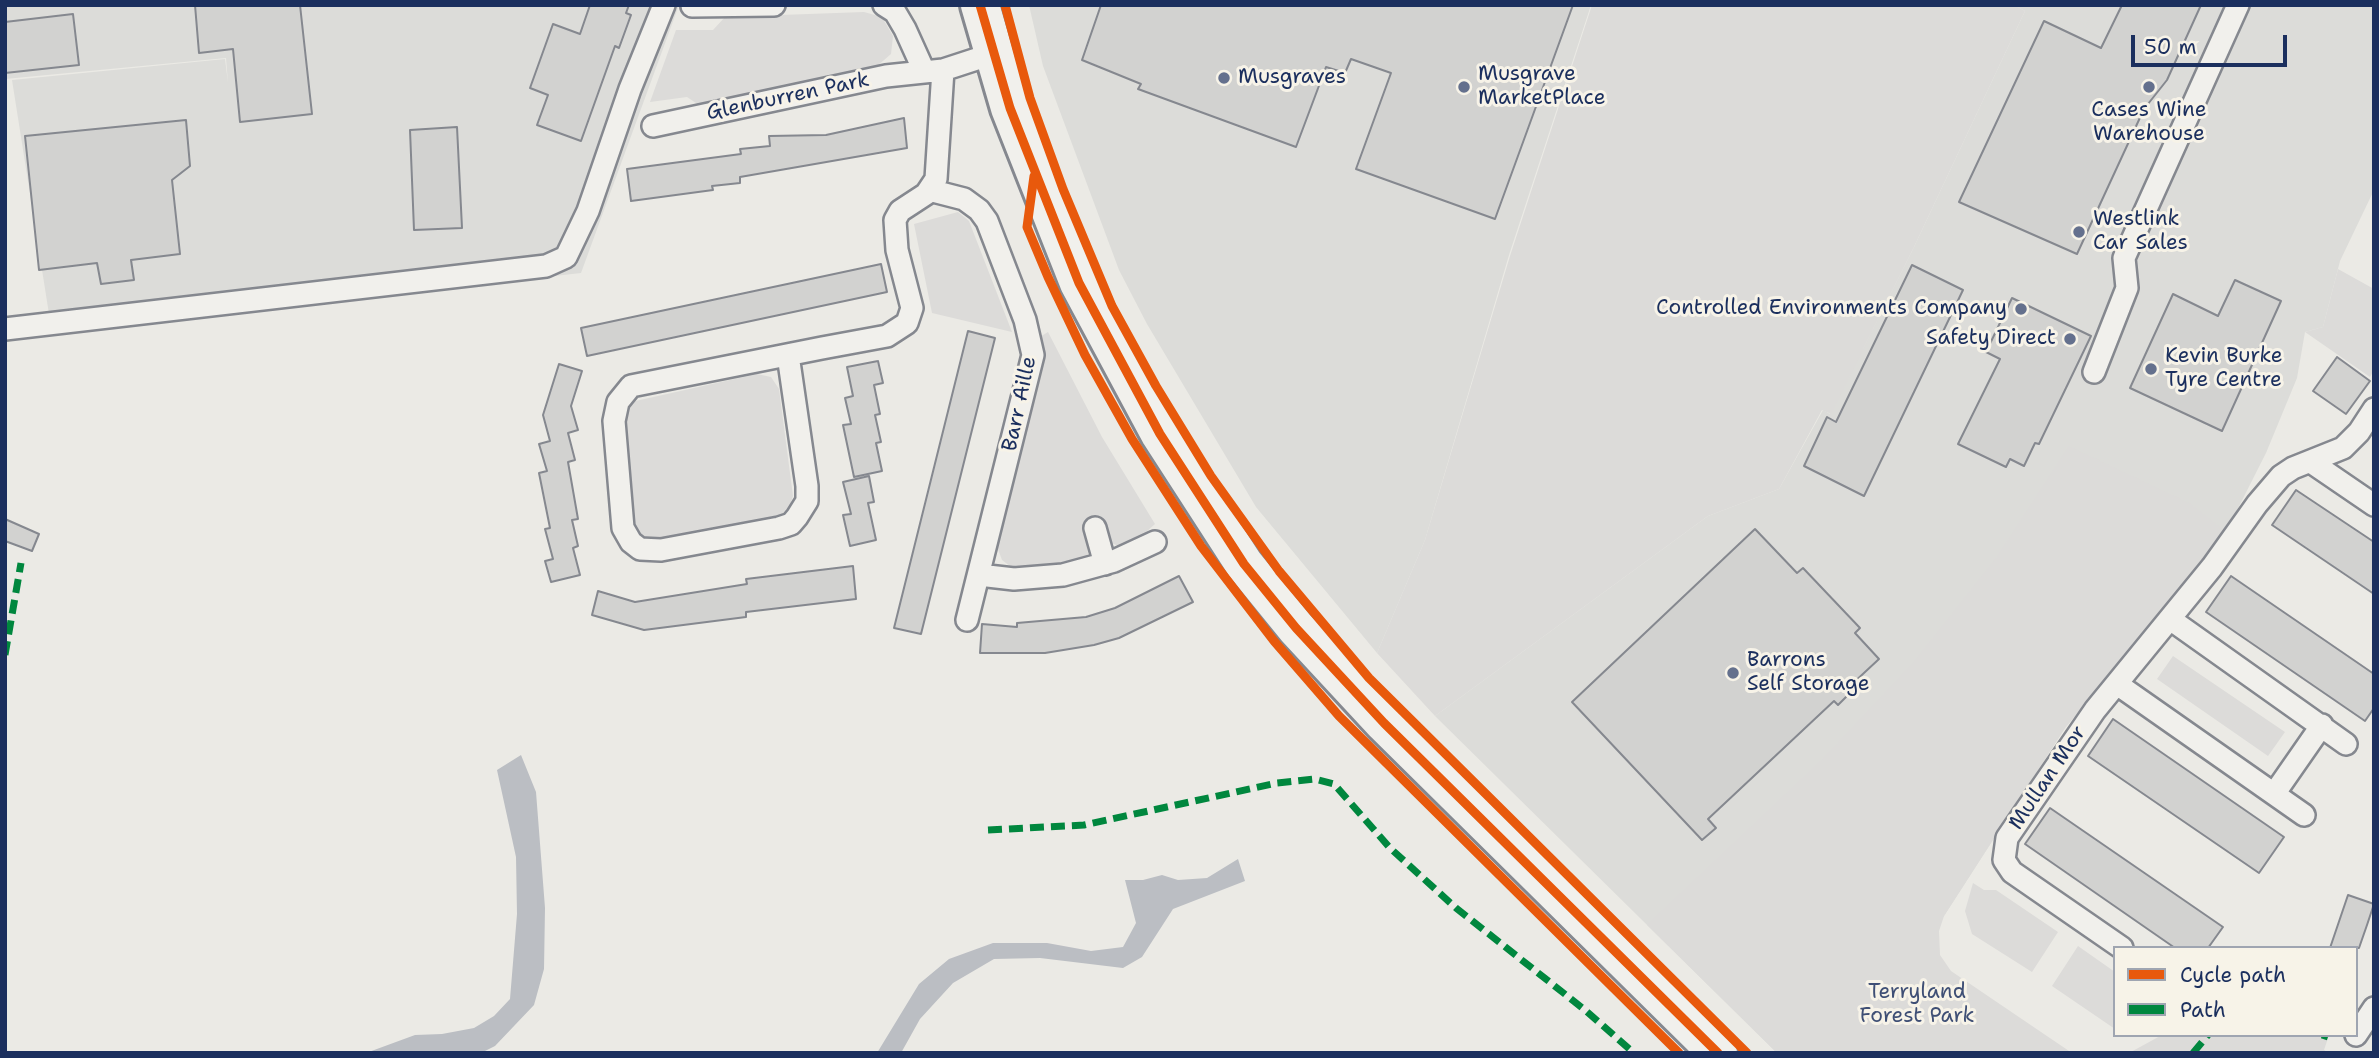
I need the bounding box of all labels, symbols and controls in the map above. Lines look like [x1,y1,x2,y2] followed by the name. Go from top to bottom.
[2134,21,2290,65] scale bar
[2144,33,2197,61] text: 50 m
[1478,62,1606,112] place label: Musgrave MarketPlace
[1238,65,1346,91] place label: Musgraves
[704,67,872,127] street label: Glenburren Park
[1216,70,1232,86] marker: Musgraves
[1456,79,1472,95] marker: Musgrave MarketPlace
[2141,79,2157,95] marker: Cases Wine Warehouse
[2091,98,2207,148] place label: Cases Wine Warehouse
[2093,207,2188,257] place label: Westlink Car Sales
[2071,224,2087,240] marker: Westlink Car Sales
[1656,296,2007,322] place label: Controlled Environments Company
[2013,301,2029,317] marker: Controlled Environments Company
[1926,326,2056,352] place label: Safety Direct
[2062,331,2078,347] marker: Safety Direct
[2165,344,2283,394] place label: Kevin Burke Tyre Centre
[998,354,1042,454] street label: Barr Aille
[2143,361,2159,377] marker: Kevin Burke Tyre Centre
[1747,648,1870,698] place label: Barrons Self Storage
[1725,665,1741,681] marker: Barrons Self Storage
[2004,721,2092,835] street label: Mullan Mor
[2113,946,2358,1037] legend
[2180,961,2286,989] text: Cycle path
[1859,980,1975,1030] park label: Terryland Forest Park
[2180,996,2226,1024] text: Path

